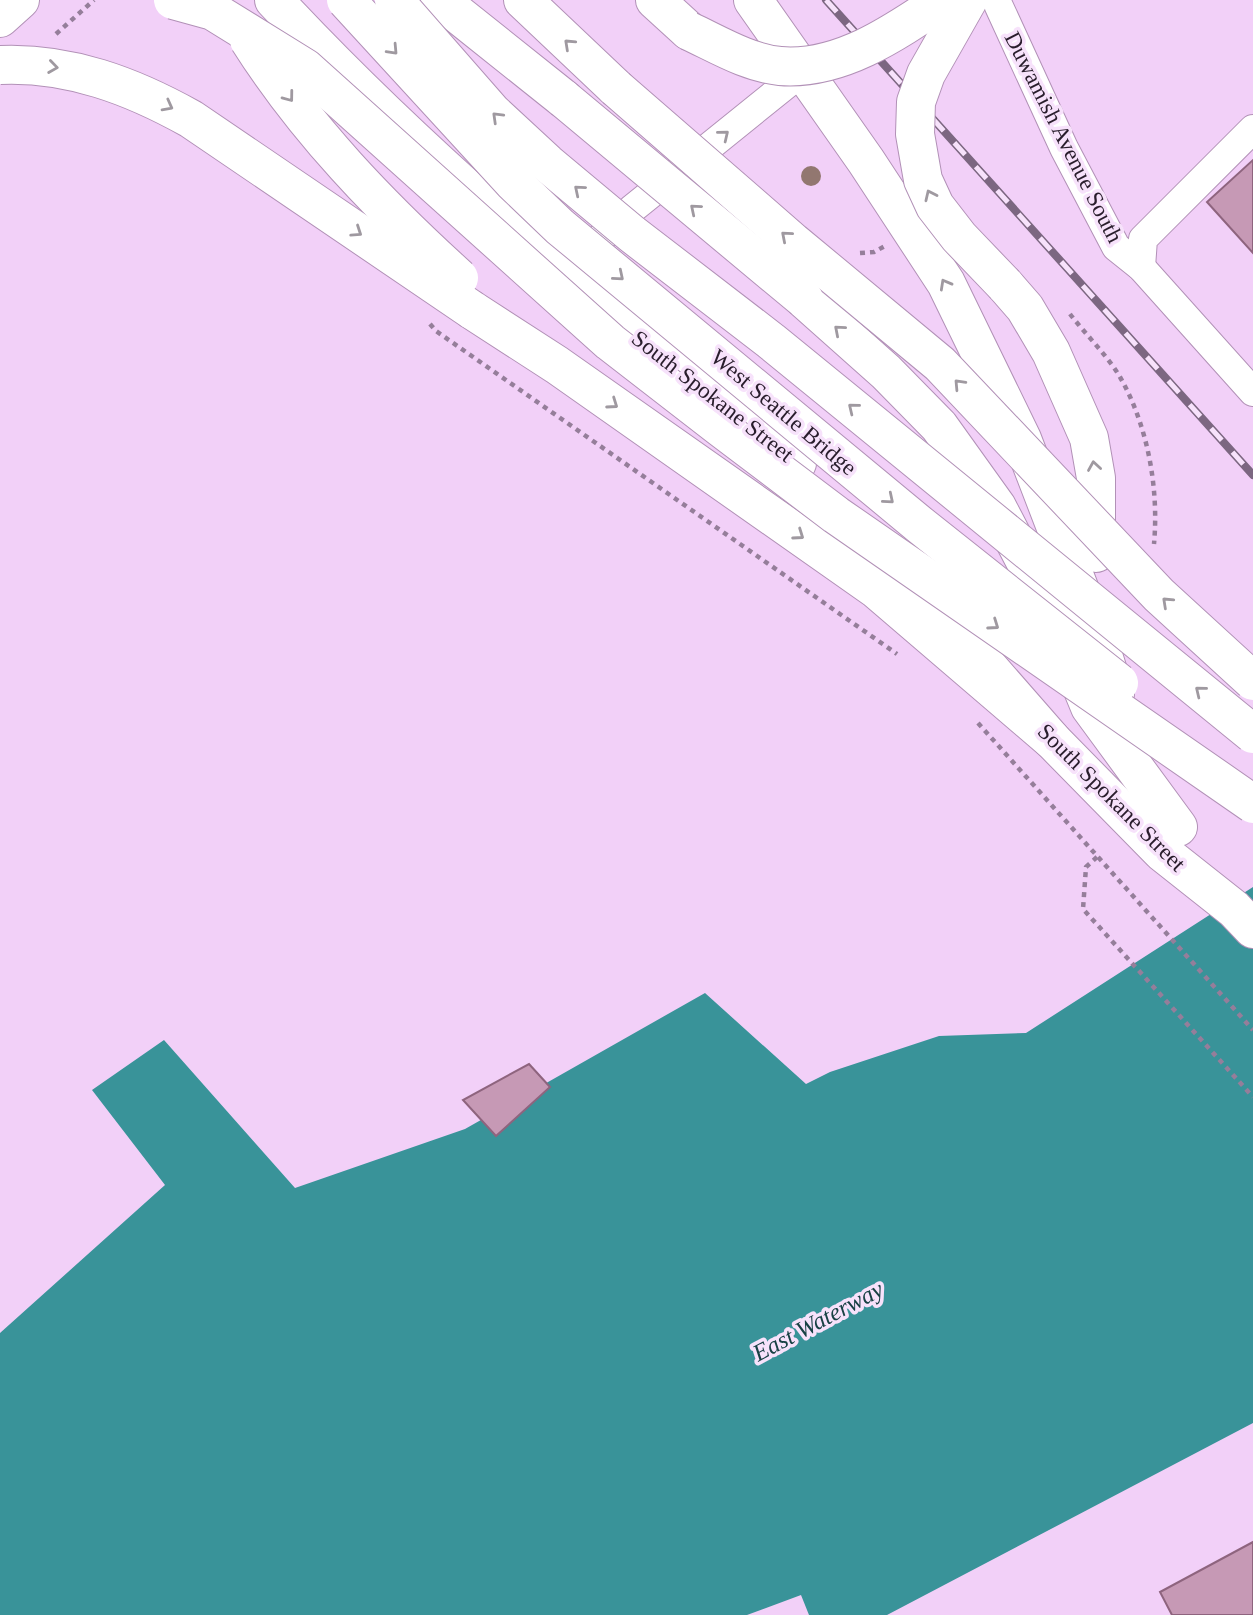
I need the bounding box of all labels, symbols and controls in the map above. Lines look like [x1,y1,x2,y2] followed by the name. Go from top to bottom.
[999,28,1128,247] street label: Duwamish Avenue South
[564,40,577,53] one-way arrow
[384,42,397,55] one-way arrow
[47,60,59,75] one-way arrow
[281,90,294,102] one-way arrow
[161,98,173,111] one-way arrow
[492,112,505,125] one-way arrow
[715,131,728,143] one-way arrow
[575,186,588,198] one-way arrow
[924,190,938,202] one-way arrow
[691,205,704,217] one-way arrow
[349,224,362,236] one-way arrow
[782,232,795,244] one-way arrow
[611,267,624,280] one-way arrow
[940,279,953,291] one-way arrow
[627,326,799,468] street label: South Spokane Street
[834,326,847,339] one-way arrow
[706,344,861,480] street label: West Seattle Bridge
[954,379,967,392] one-way arrow
[605,396,618,408] one-way arrow
[848,404,860,417] one-way arrow
[1087,460,1102,472] one-way arrow
[881,490,893,503] one-way arrow
[791,527,804,539] one-way arrow
[1162,597,1175,610] one-way arrow
[986,617,999,630] one-way arrow
[1195,687,1208,700] one-way arrow
[1033,718,1191,877] street label: South Spokane Street
[748,1276,888,1367] water label: East Waterway

